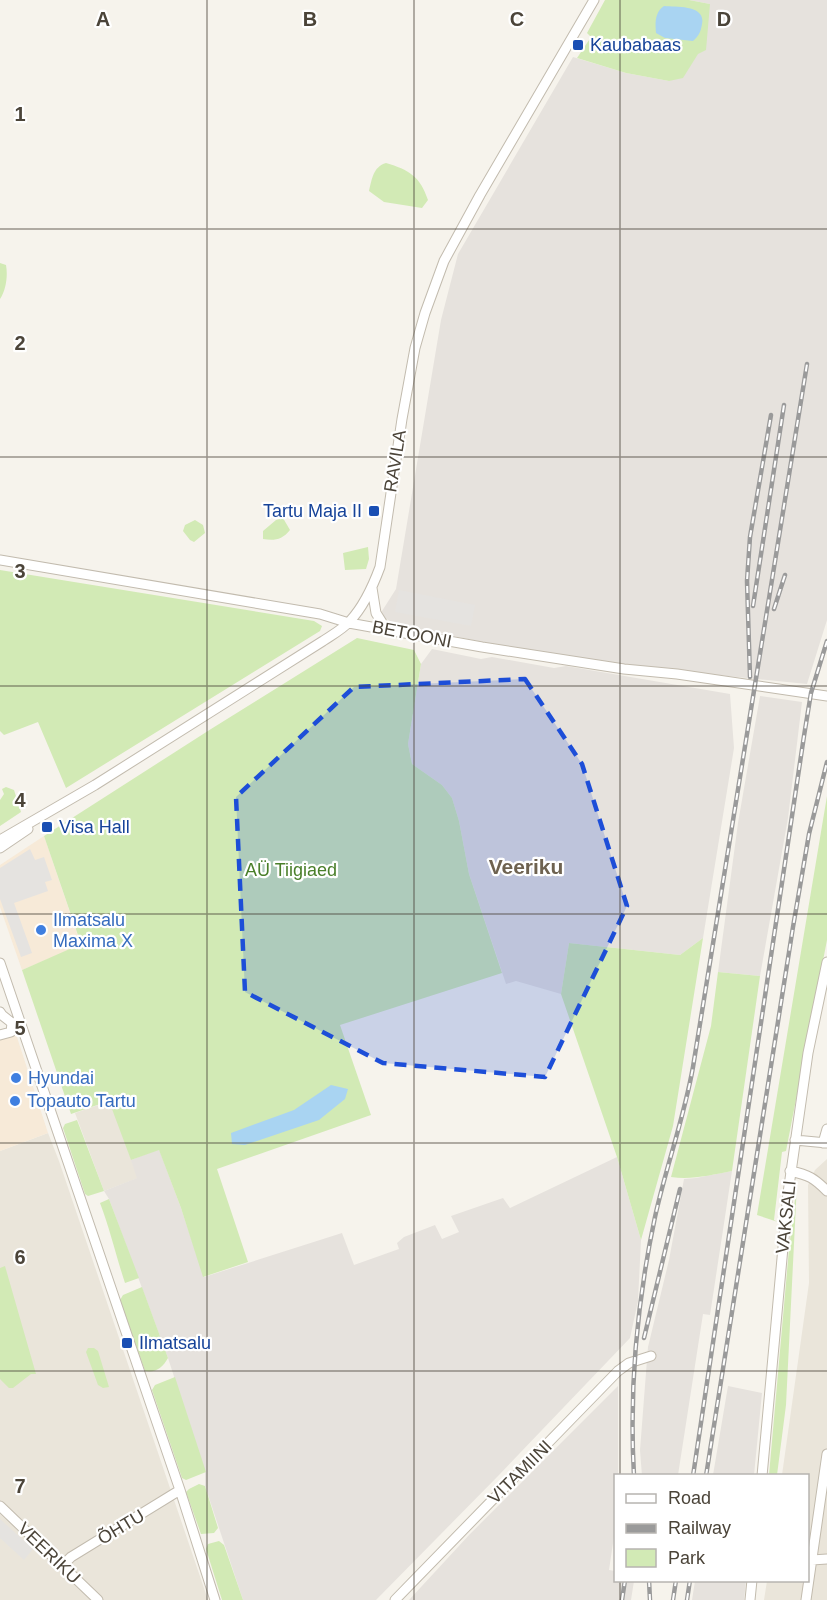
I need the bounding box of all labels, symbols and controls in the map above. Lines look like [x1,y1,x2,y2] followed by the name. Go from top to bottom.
[96,8,110,30] text: A
[303,8,317,30] text: B
[510,8,524,30] text: C
[717,8,731,30] text: D
[590,35,681,55] place label: Kaubabaas
[571,38,585,52] marker: Kaubabaas
[14,103,26,125] text: 1
[14,332,26,354] text: 2
[380,428,410,494] street label: RAVILA
[263,501,362,521] place label: Tartu Maja II
[367,504,381,518] marker: Tartu Maja II
[14,560,26,582] text: 3
[370,616,454,652] street label: BETOONI
[14,789,26,811] text: 4
[59,817,130,837] place label: Visa Hall
[40,820,54,834] marker: Visa Hall
[489,855,563,878] district label: Veeriku
[245,860,337,880] park label: AÜ Tiigiaed
[53,910,133,951] place label: Ilmatsalu Maxima X
[34,923,48,937] marker: Ilmatsalu Maxima X
[14,1017,26,1039] text: 5
[28,1068,94,1088] place label: Hyundai
[9,1071,23,1085] marker: Hyundai
[27,1091,136,1111] place label: Topauto Tartu
[8,1094,22,1108] marker: Topauto Tartu
[772,1179,800,1255] street label: VAKSALI
[14,1246,26,1268] text: 6
[139,1333,211,1353] place label: Ilmatsalu
[120,1336,134,1350] marker: Ilmatsalu
[484,1436,556,1508] street label: VITAMIINI
[614,1474,809,1582] legend
[14,1475,26,1497] text: 7
[668,1488,711,1508] text: Road
[93,1504,148,1549] street label: ÕHTU
[14,1518,84,1588] street label: VEERIKU
[668,1518,731,1538] text: Railway
[668,1548,706,1568] text: Park

